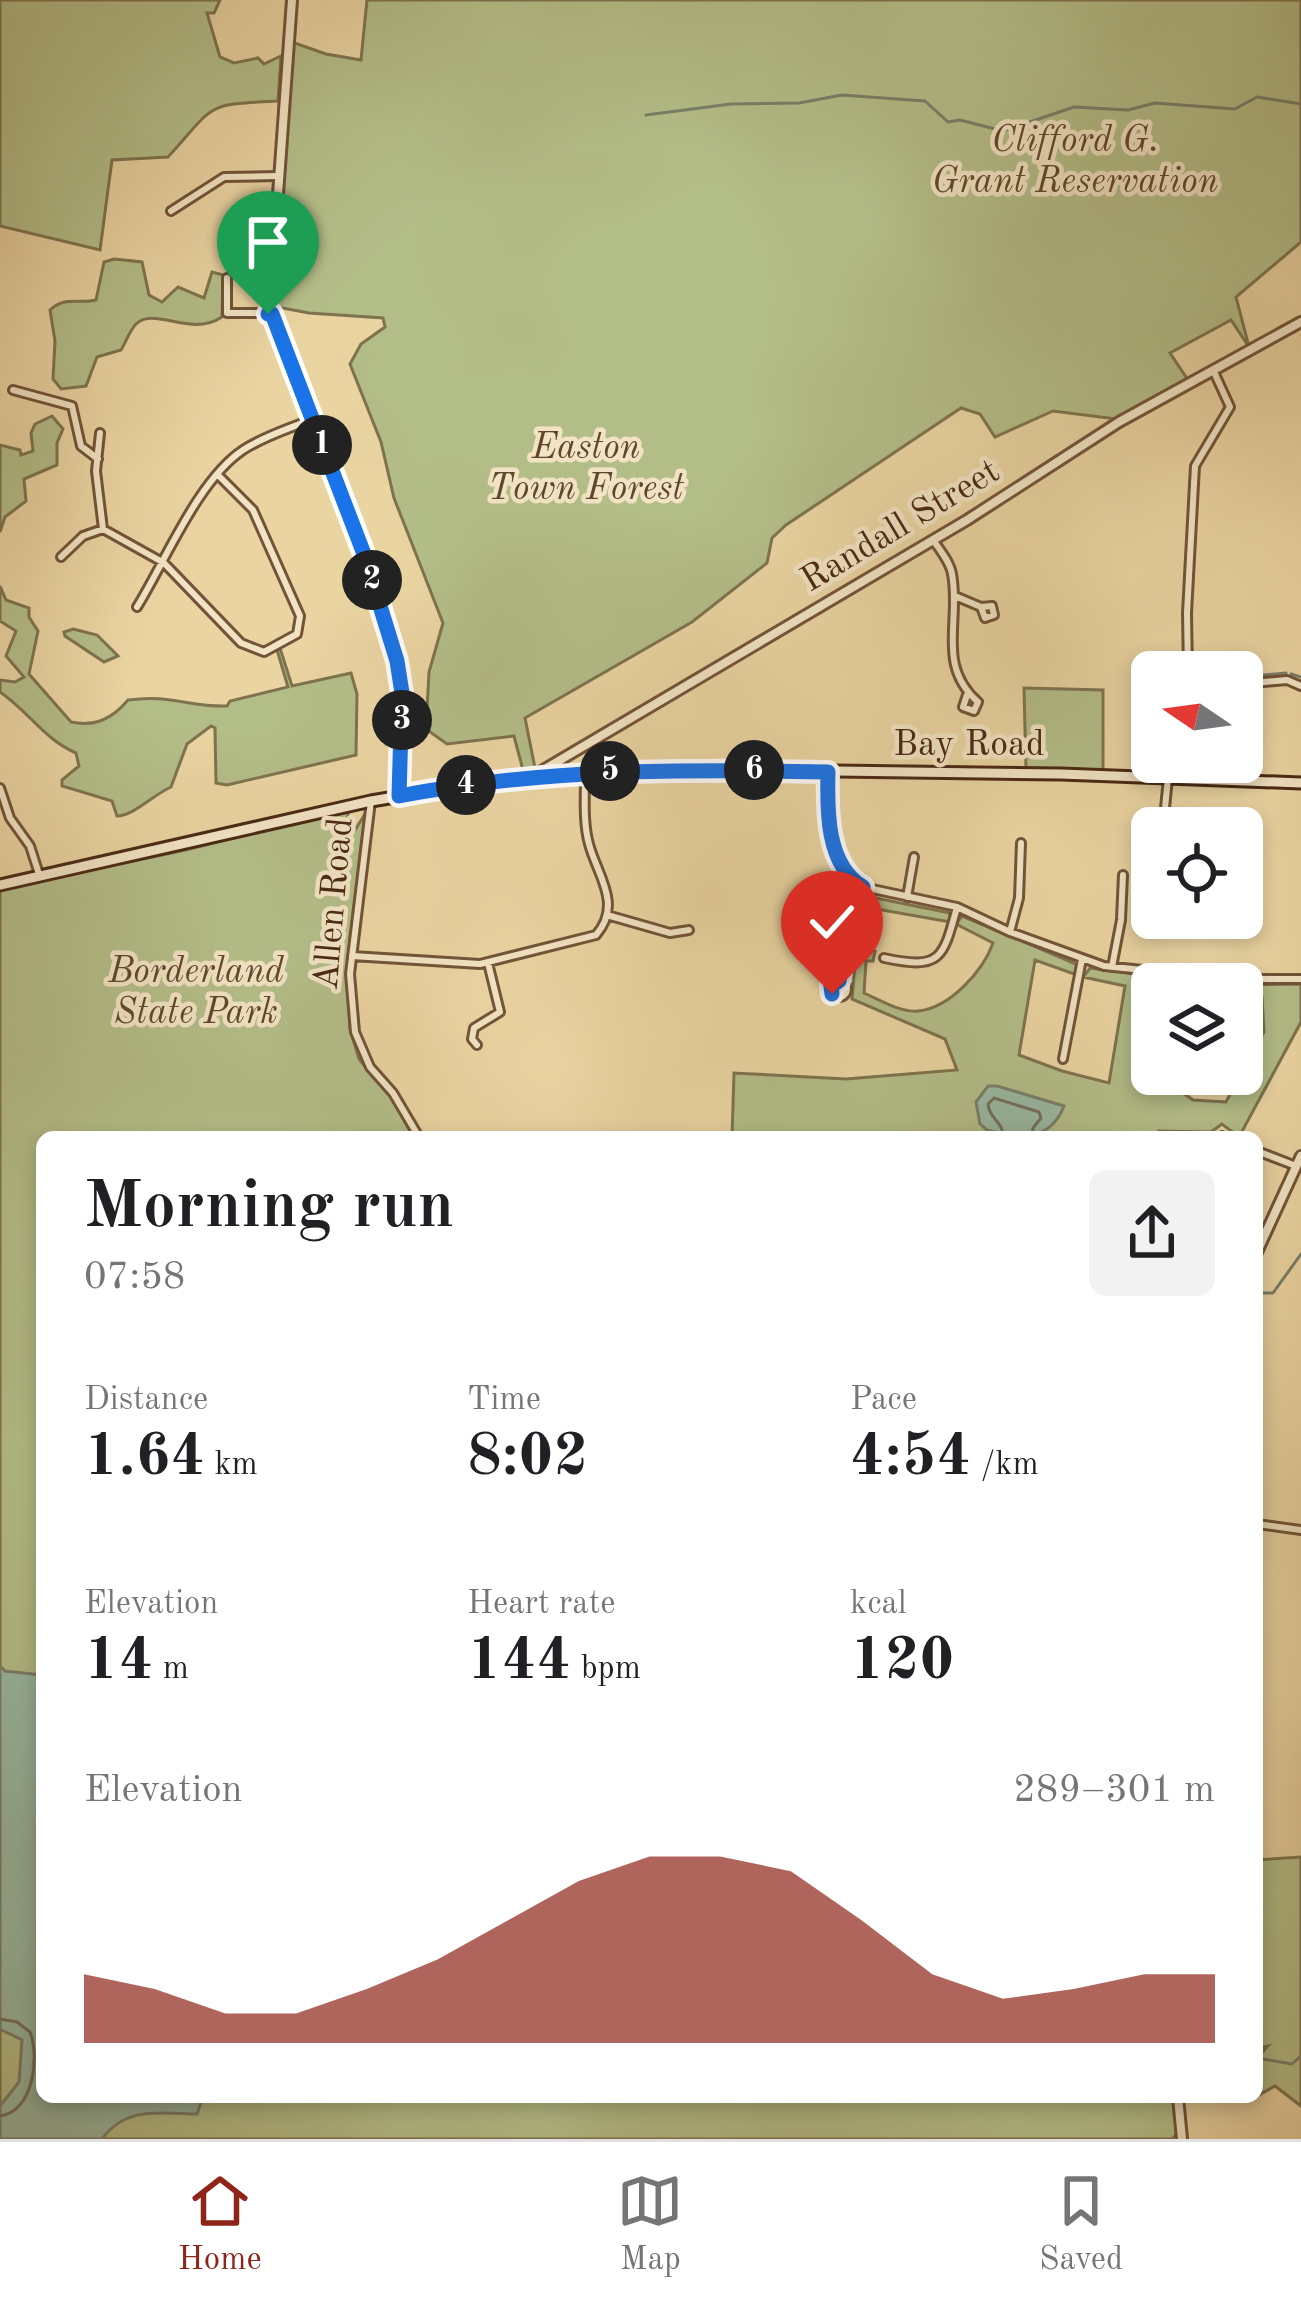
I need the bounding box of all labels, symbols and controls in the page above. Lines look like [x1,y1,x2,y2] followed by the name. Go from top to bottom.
[932,123,1218,201] park label: Clifford G. Grant Reservation
[217,191,319,314] pin
[235,209,301,275] icon: arrive
[292,415,352,475] pin: 1
[312,428,332,461] text: 1
[488,431,684,508] park label: Easton Town Forest
[796,454,1006,600] street label: Randall Street
[342,550,402,610] pin: 2
[362,563,382,596] text: 2
[1131,651,1263,783] north arrow
[1131,651,1263,1095] map controls
[372,690,432,750] pin: 3
[392,703,412,736] text: 3
[893,728,1045,764] street label: Bay Road
[724,740,784,800] pin: 6
[580,741,640,801] pin: 5
[744,753,764,786] text: 6
[600,754,620,787] text: 5
[436,755,496,815] pin: 4
[456,768,476,801] text: 4
[1131,807,1263,939] button: locate
[310,816,360,992] street label: Allen Road
[781,871,883,994] pin
[799,889,865,955] icon: check
[107,955,285,1032] park label: Borderland State Park
[1131,963,1263,1095] button: layers
[1089,1170,1215,1296] button: share
[84,1176,454,1242] text: Morning run
[84,1258,185,1297] text: 07:58
[84,1384,208,1417] text: Distance
[467,1384,541,1417] text: Time
[850,1384,917,1417] text: Pace
[84,1428,205,1488] text: 1.64
[467,1428,588,1488] text: 8:02
[850,1428,971,1488] text: 4:54
[205,1449,258,1482] text: km
[971,1449,1039,1482] text: /km
[84,1588,218,1621] text: Elevation
[467,1588,615,1621] text: Heart rate
[850,1588,907,1621] text: kcal
[84,1632,154,1692] text: 14
[467,1632,571,1692] text: 144
[850,1632,954,1692] text: 120
[154,1653,189,1686] text: m
[571,1653,641,1686] text: bpm
[84,1771,243,1810] text: Elevation
[1013,1771,1215,1810] text: 289–301 m
[178,2168,262,2281] tab: Home
[617,2168,683,2281] tab: Map
[1039,2168,1123,2281] tab: Saved

